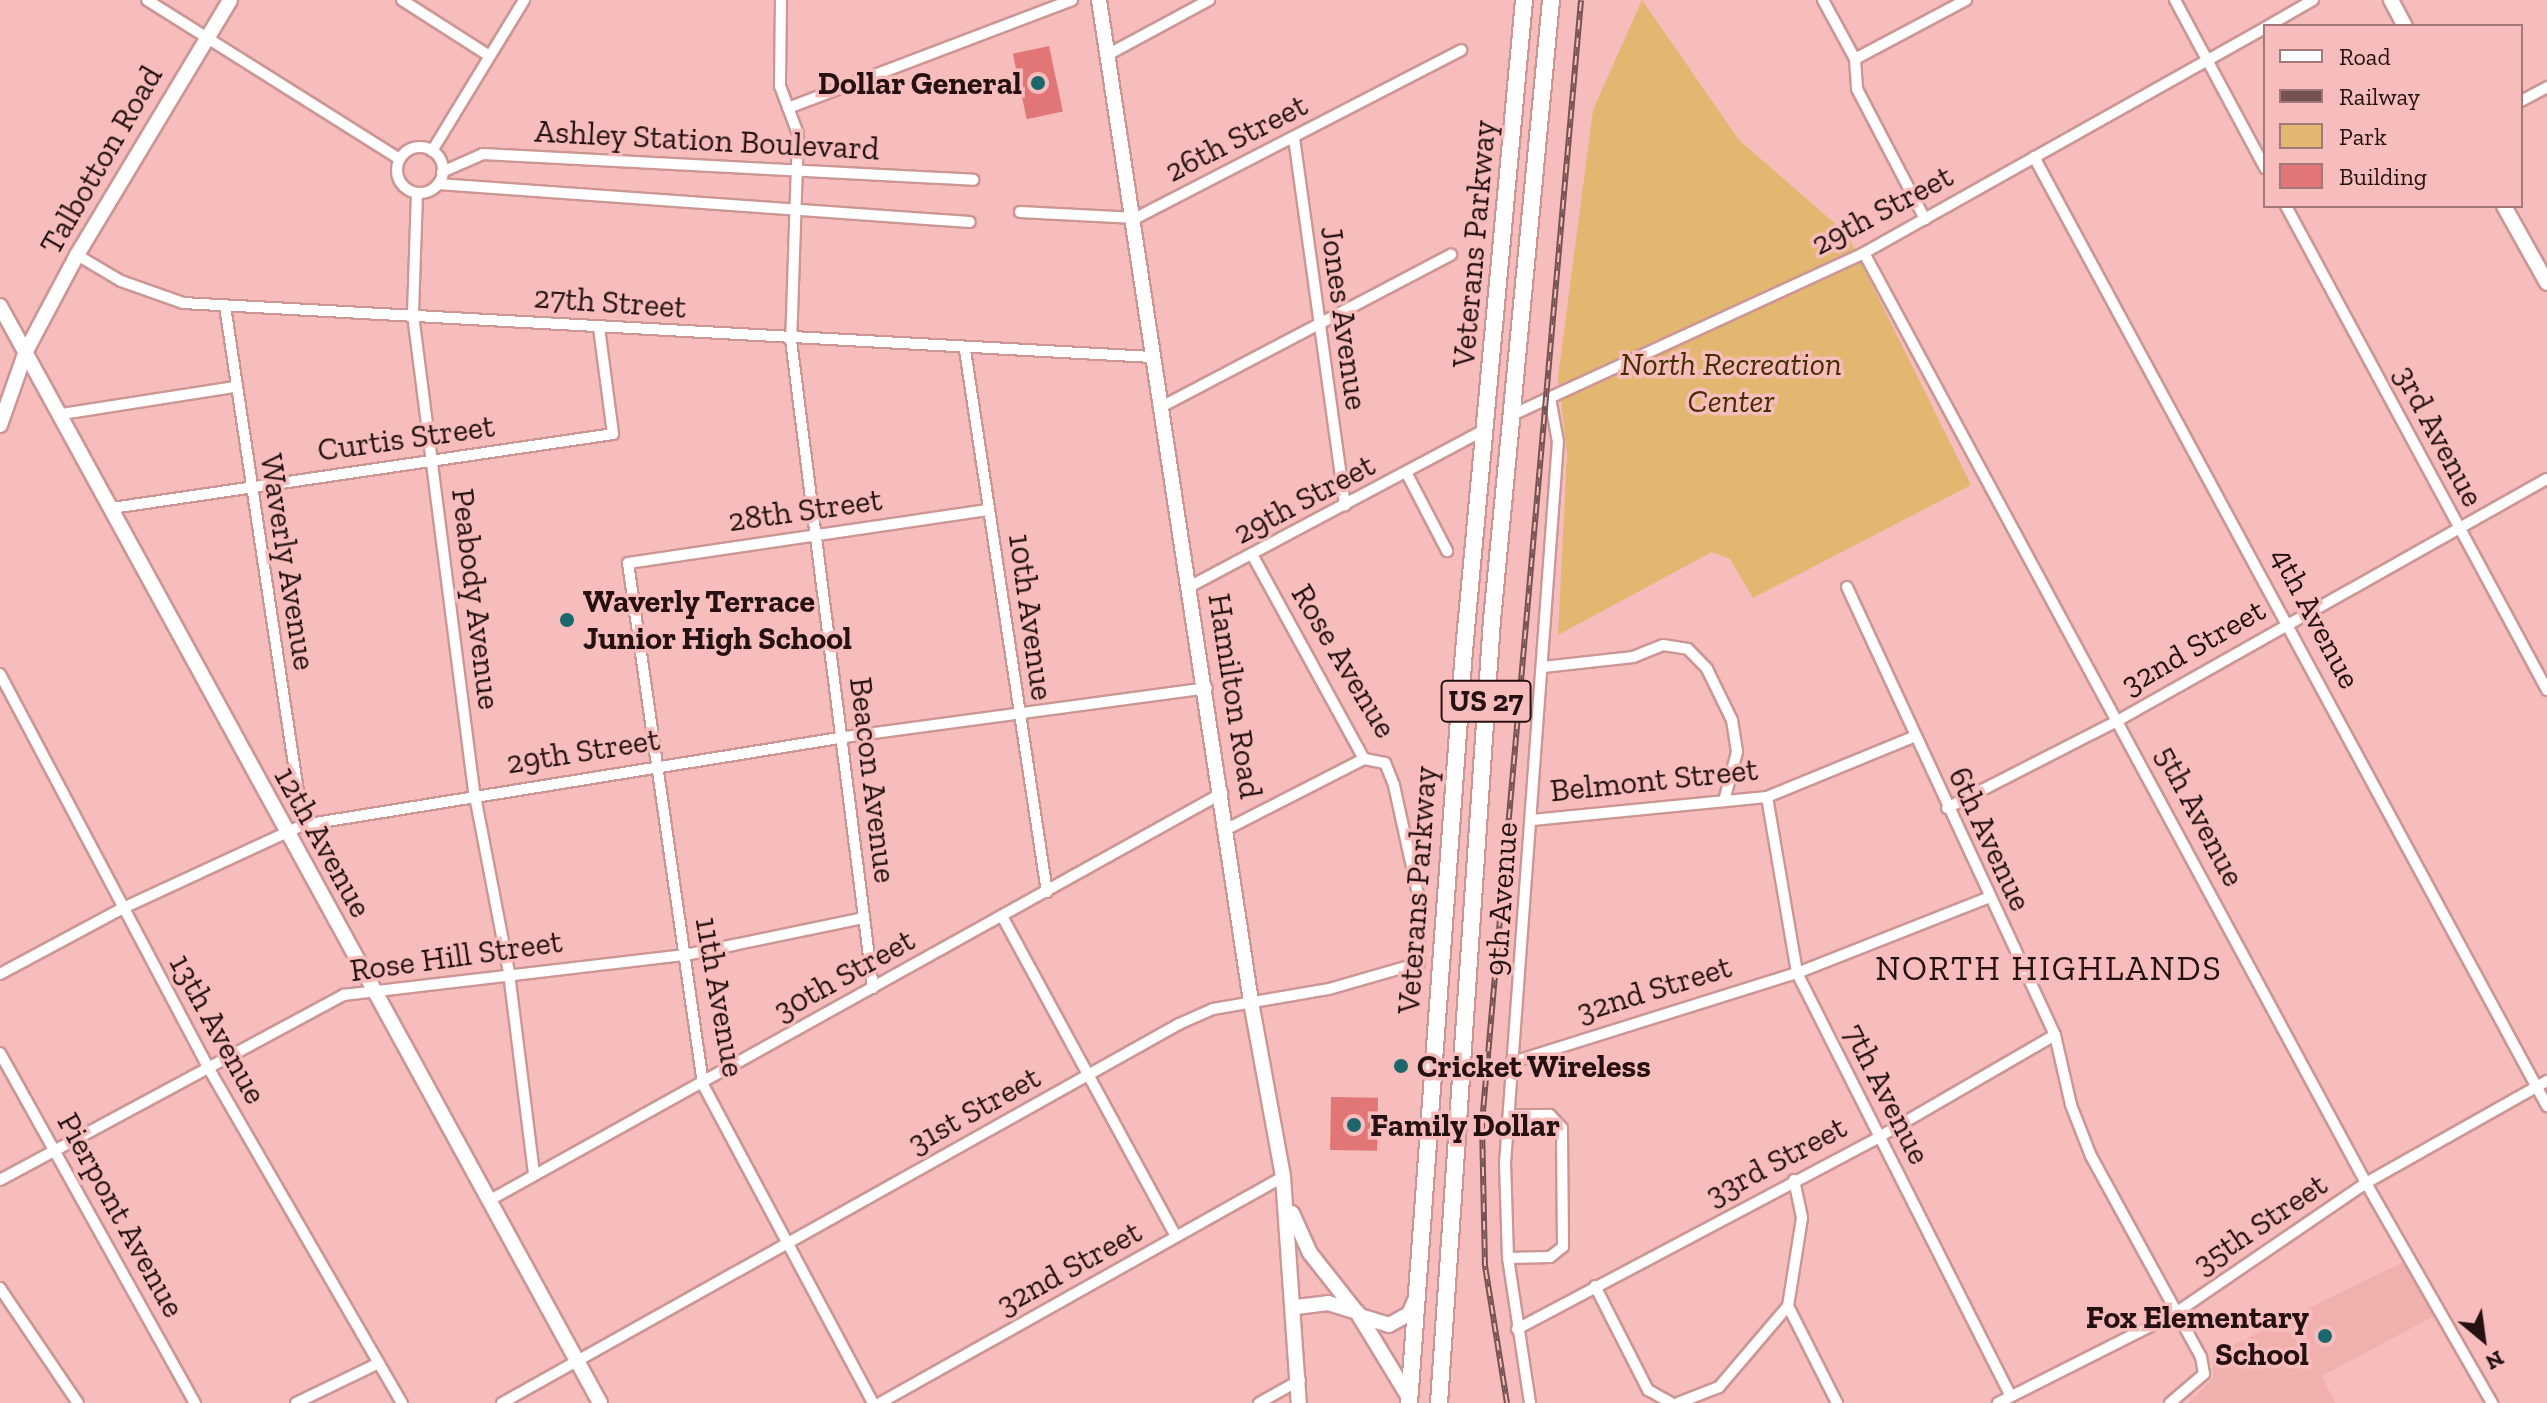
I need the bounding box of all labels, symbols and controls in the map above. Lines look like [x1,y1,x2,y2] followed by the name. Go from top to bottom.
[2263,24,2523,208] legend
[2339,42,2391,71] text: Road
[32,59,170,261] street label: Talbotton Road
[817,64,1022,102] place label: Dollar General
[1029,74,1047,92] marker: Dollar General
[2339,82,2420,111] text: Railway
[1158,86,1314,190] street label: 26th Street
[533,112,881,168] street label: Ashley Station Boulevard
[1444,119,1504,369] street label: Veterans Parkway
[2339,122,2387,151] text: Park
[1805,157,1959,263] street label: 29th Street
[2339,162,2427,191] text: Building
[1312,223,1376,413] street label: Jones Avenue
[532,278,688,326] street label: 27th Street
[1620,346,1842,421] park label: North Recreation Center
[2386,358,2492,514] street label: 3rd Avenue
[315,407,497,469] street label: Curtis Street
[1227,446,1381,552] street label: 29th Street
[252,450,324,674] street label: Waverly Avenue
[726,480,884,540] street label: 28th Street
[443,486,509,712] street label: Peabody Avenue
[1000,531,1062,703] street label: 10th Avenue
[2263,540,2369,696] street label: 4th Avenue
[1283,577,1405,745] street label: Rose Avenue
[583,583,853,658] place label: Waverly Terrace Junior High School
[2114,590,2272,704] street label: 32nd Street
[1200,591,1270,801] street label: Hamilton Road
[558,611,576,629] marker: Waverly Terrace Junior High School
[841,674,905,886] street label: Beacon Avenue
[1440,675,1532,727] road number: US 27
[504,720,662,782] street label: 29th Street
[2147,739,2253,893] street label: 5th Avenue
[1548,750,1760,810] street label: Belmont Street
[266,760,380,924] street label: 12th Avenue
[1940,760,2040,918] street label: 6th Avenue
[1389,765,1445,1015] street label: Veterans Parkway
[1476,820,1526,978] street label: 9th Avenue
[687,913,753,1081] street label: 11th Avenue
[767,921,921,1029] street label: 30th Street
[347,922,565,990] street label: Rose Hill Street
[161,947,275,1111] street label: 13th Avenue
[1572,947,1736,1031] street label: 32nd Street
[1875,949,2223,989] district label: NORTH HIGHLANDS
[1835,1017,1939,1171] street label: 7th Avenue
[1417,1047,1652,1085] place label: Cricket Wireless
[1392,1057,1410,1075] marker: Cricket Wireless
[901,1058,1047,1162] street label: 31st Street
[49,1106,193,1324] street label: Pierpont Avenue
[1370,1106,1561,1144] place label: Family Dollar
[1699,1108,1853,1214] street label: 33rd Street
[1345,1116,1363,1134] marker: Family Dollar
[2186,1165,2334,1283] street label: 35th Street
[990,1213,1148,1323] street label: 32nd Street
[2086,1299,2309,1374] place label: Fox Elementary School
[2443,1299,2523,1379] north arrow
[2316,1327,2334,1345] marker: Fox Elementary School
[2481,1345,2509,1376] text: N

